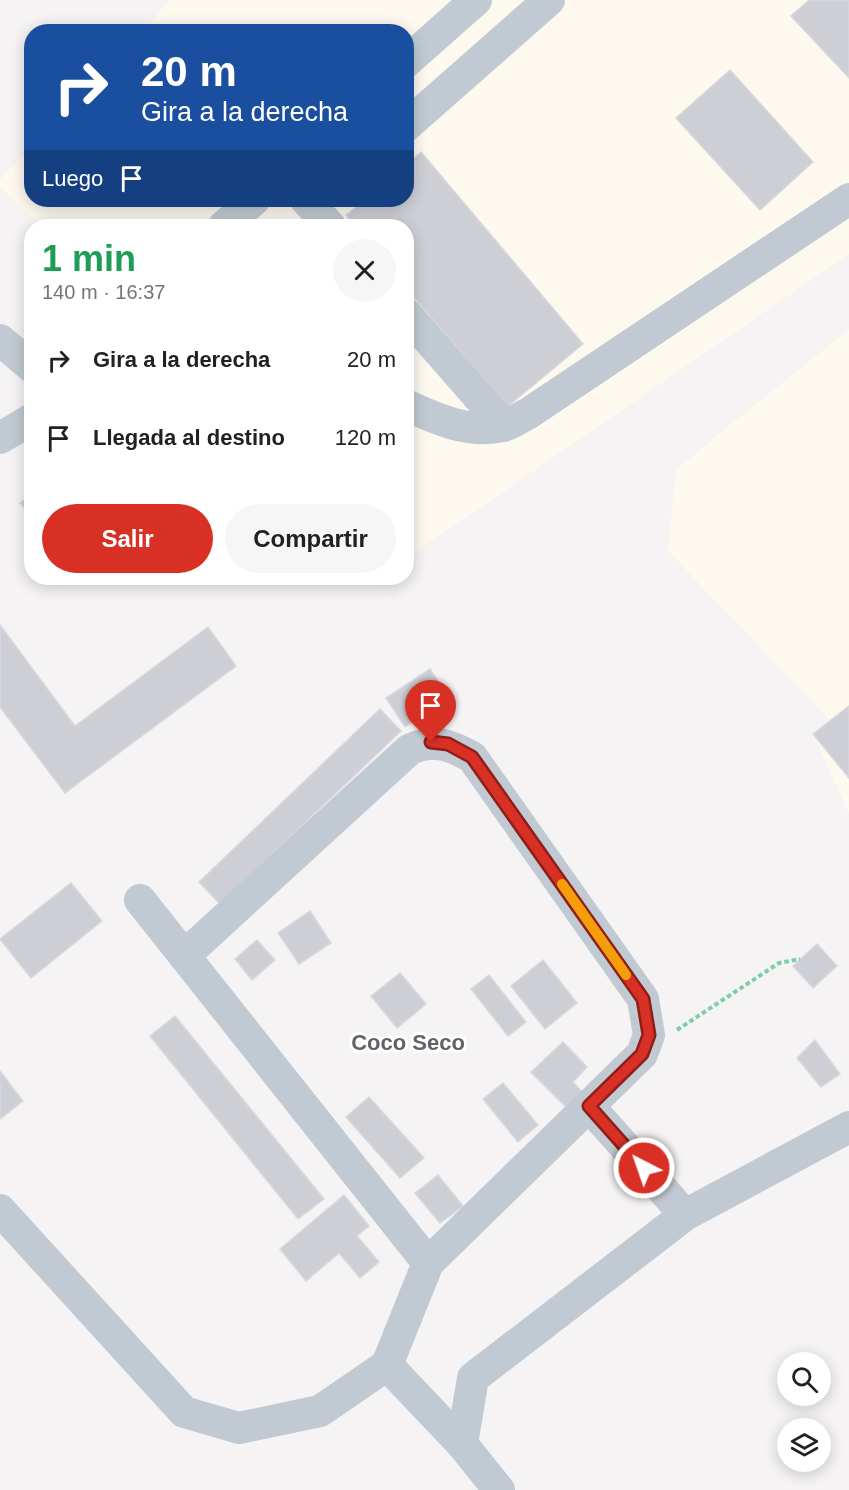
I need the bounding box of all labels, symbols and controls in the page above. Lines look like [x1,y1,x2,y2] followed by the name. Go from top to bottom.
[42,48,120,126] icon: right
[141,48,237,95] text: 20 m
[141,97,348,127] text: Gira a la derecha
[115,162,148,195] icon: arrive
[42,166,103,191] text: Luego
[42,238,136,279] text: 1 min
[333,239,396,302] button: close
[42,281,165,303] text: 140 m · 16:37
[42,344,75,377] icon: right
[93,347,270,372] text: Gira a la derecha
[347,347,396,372] text: 20 m
[42,422,75,455] icon: arrive
[93,425,285,450] text: Llegada al destino
[335,425,396,450] text: 120 m
[42,504,213,573] button: Salir
[225,504,396,573] button: Compartir
[405,680,456,742] pin
[414,689,447,722] icon: arrive
[351,1030,465,1055] district label: Coco Seco
[612,1136,676,1200] position arrow
[777,1352,831,1472] map controls
[777,1352,831,1406] button: search
[777,1418,831,1472] button: layers

